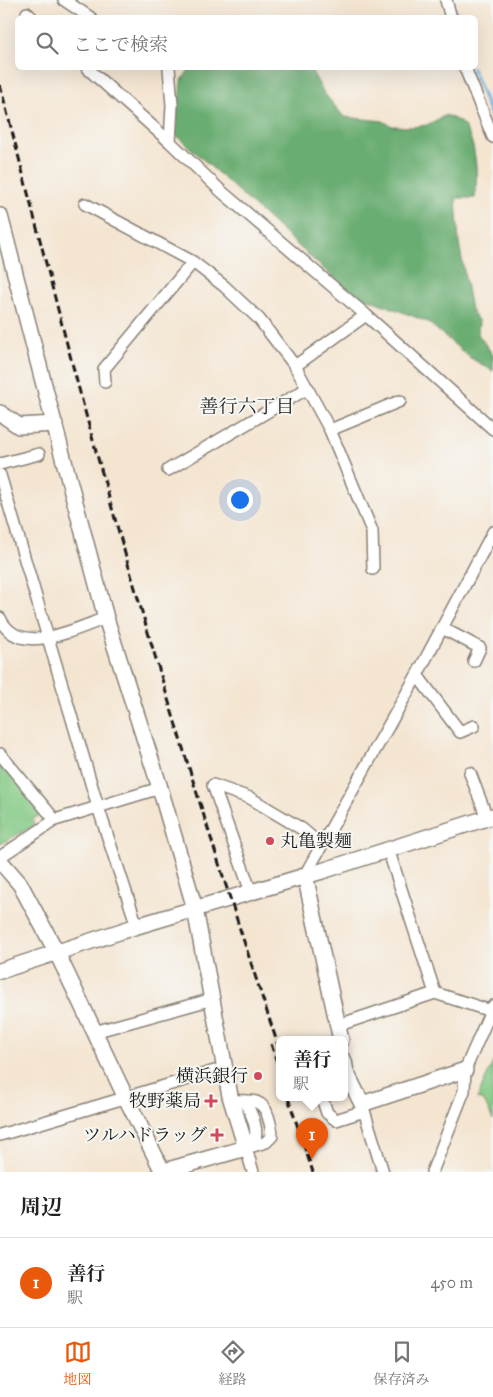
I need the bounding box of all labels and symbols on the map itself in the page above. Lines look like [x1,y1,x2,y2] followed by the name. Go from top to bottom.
[199,395,295,418] district label: 善行六丁目
[227,487,253,513] your location
[280,830,352,852] place label: 丸亀製麺
[264,835,276,847] marker: 丸亀製麺
[176,1065,248,1087] place label: 横浜銀行
[252,1070,264,1082] marker: 横浜銀行
[129,1090,201,1112] place label: 牧野薬局
[205,1095,217,1107] marker: 牧野薬局
[296,1118,328,1159] pin: 1
[83,1124,207,1146] place label: ツルハドラッグ
[211,1129,223,1141] marker: ツルハドラッグ

